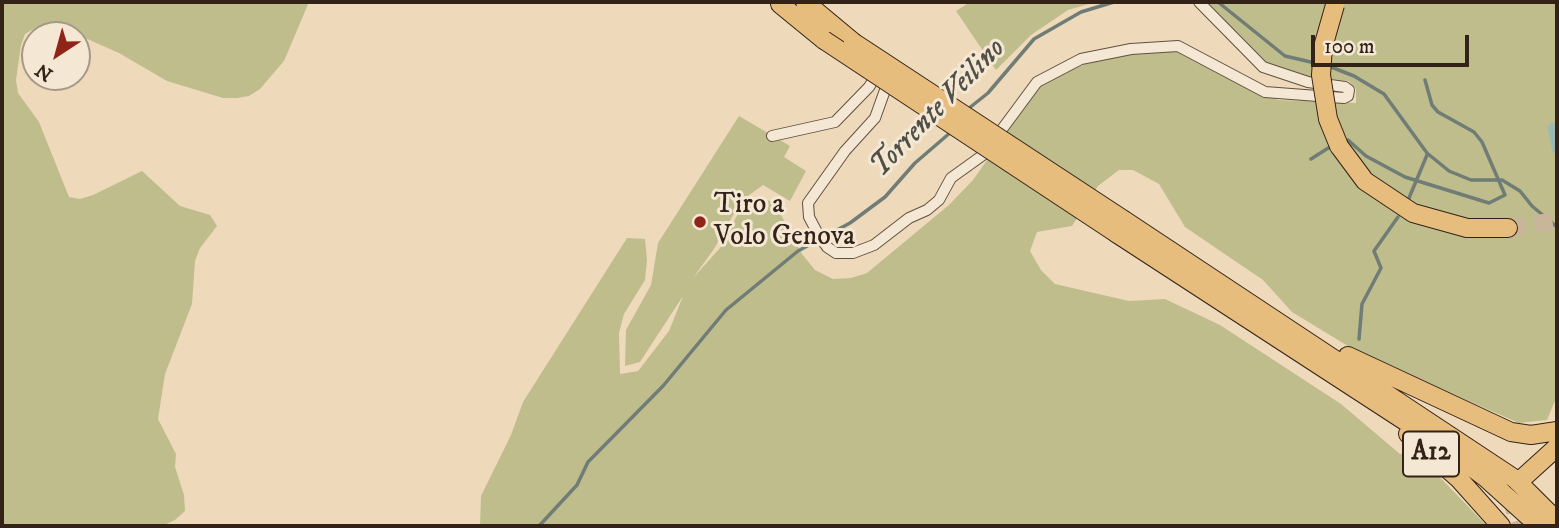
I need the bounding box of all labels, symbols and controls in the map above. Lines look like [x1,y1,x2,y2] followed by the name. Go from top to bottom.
[21,21,91,91] north arrow
[1314,21,1472,65] scale bar
[864,32,1014,186] water label: Torrente Veilino
[1324,34,1375,60] text: 100 m
[31,58,58,86] text: N
[714,189,855,255] place label: Tiro a Volo Genova
[692,214,708,230] marker: Tiro a Volo Genova
[1403,432,1459,476] road number: A12

